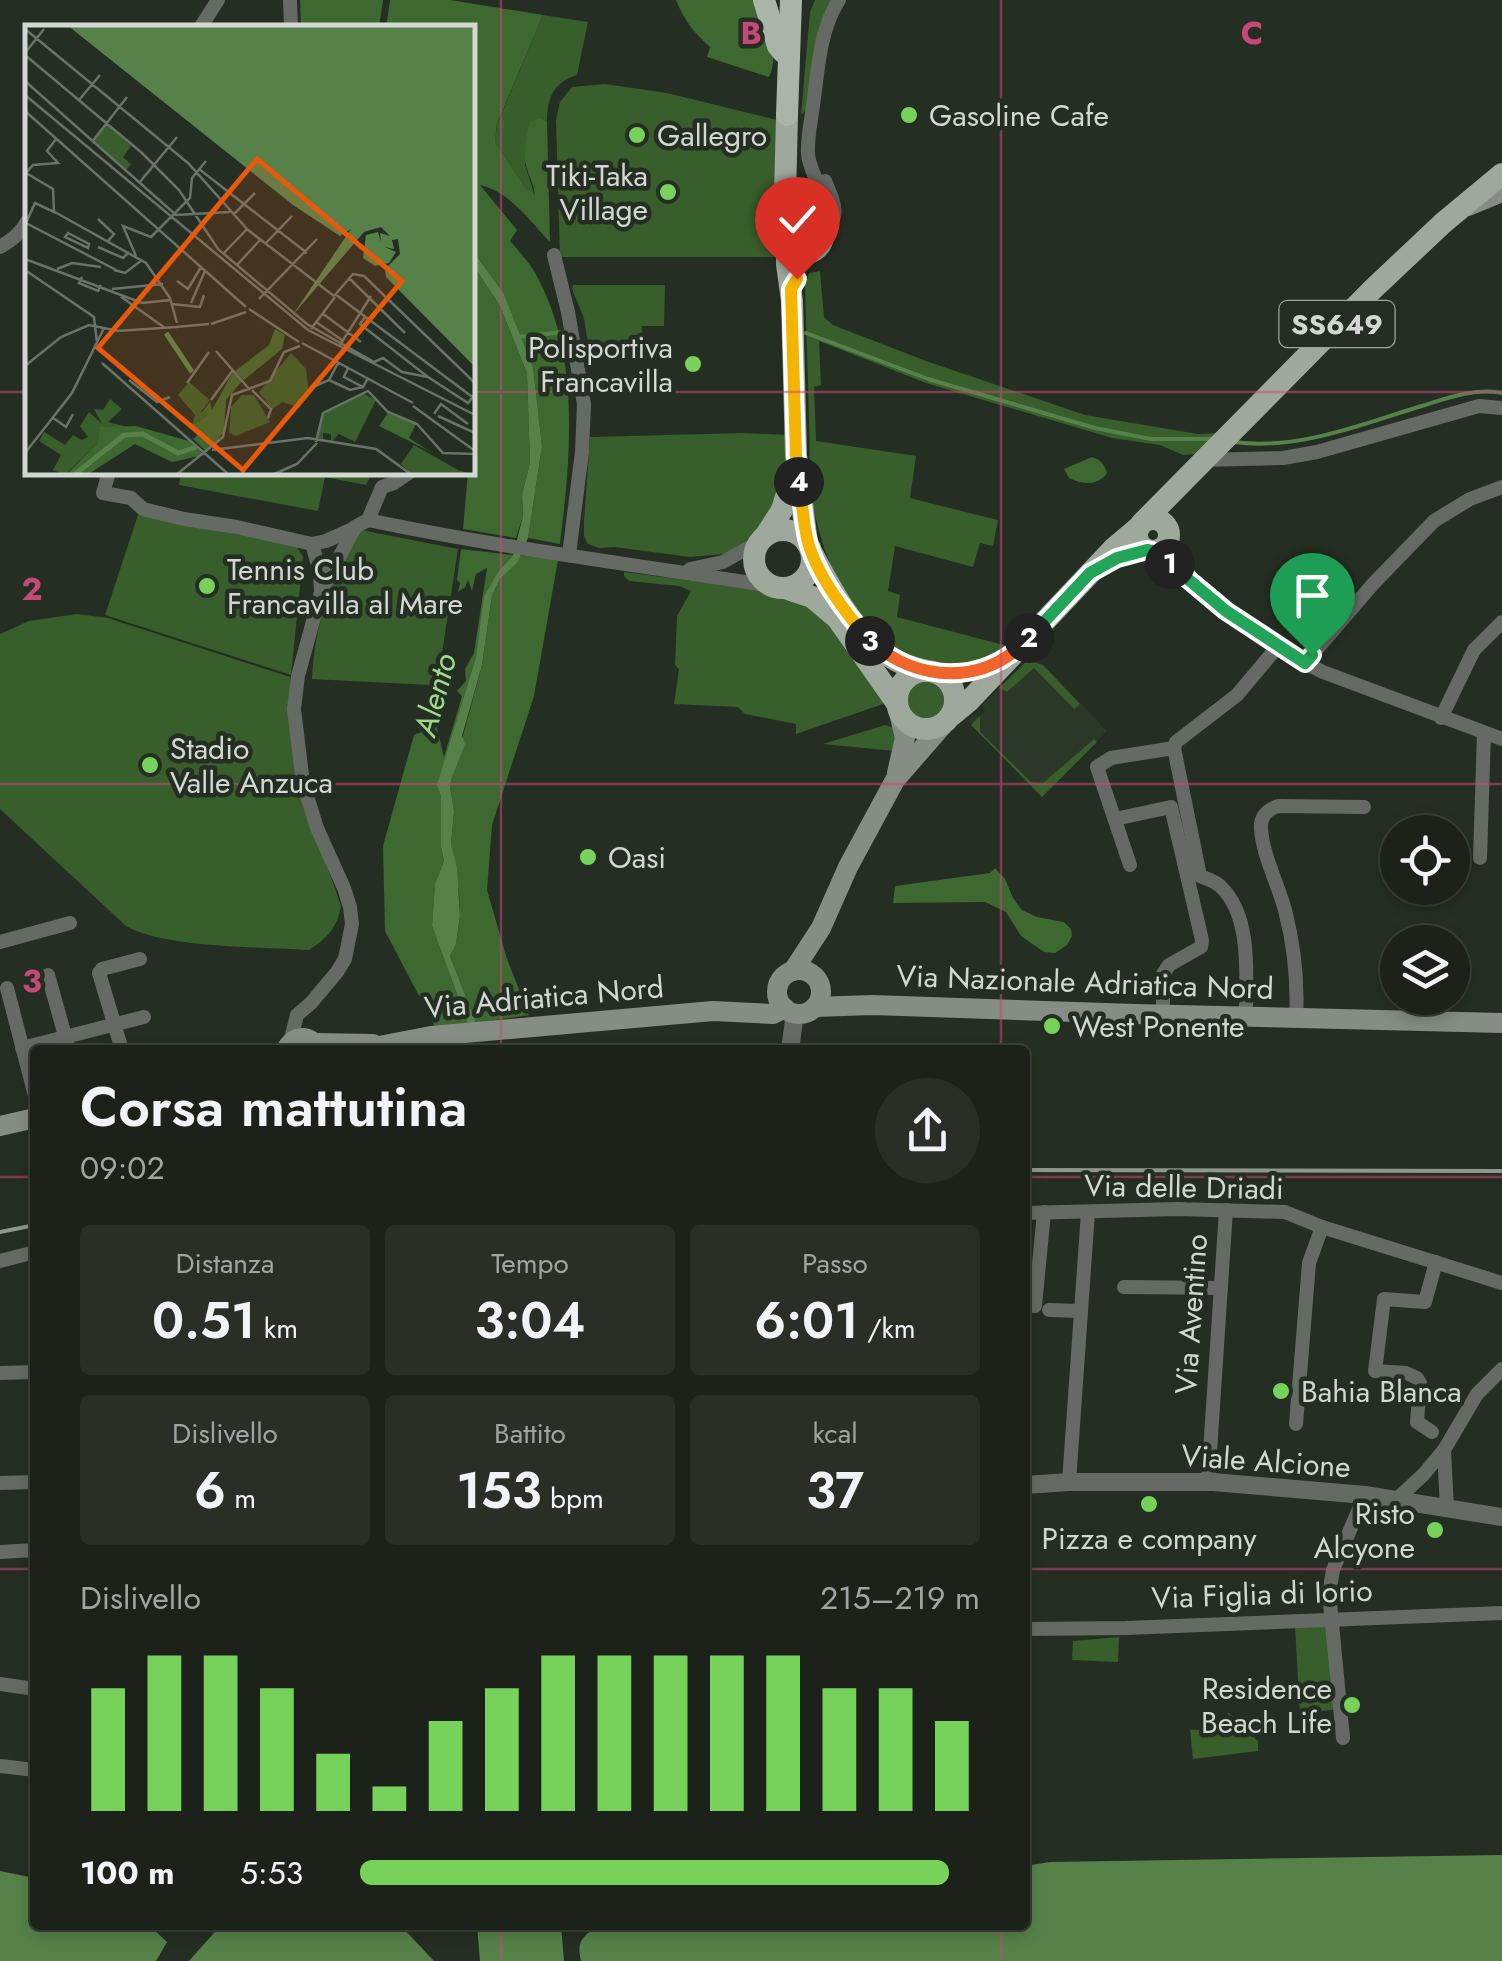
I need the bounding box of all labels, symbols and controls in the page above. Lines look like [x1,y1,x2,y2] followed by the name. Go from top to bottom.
[740,10,762,56] text: B
[1241,10,1263,56] text: C
[25,25,475,475] inset map
[929,94,1109,137] place label: Gasoline Cafe
[898,104,920,126] marker: Gasoline Cafe
[657,114,767,157] place label: Gallegro
[626,124,648,146] marker: Gallegro
[546,154,648,231] place label: Tiki-Taka Village
[755,177,840,280] pin
[657,181,679,203] marker: Tiki-Taka Village
[770,192,825,247] icon: check
[1280,301,1394,347] road number: SS649
[528,326,673,403] place label: Polisportiva Francavilla
[682,353,704,375] marker: Polisportiva Francavilla
[774,457,824,507] pin: 4
[789,461,809,502] text: 4
[1145,539,1195,589] pin: 1
[1163,543,1177,584] text: 1
[227,548,463,625] place label: Tennis Club Francavilla al Mare
[1270,553,1355,656] pin
[22,566,43,612] text: 2
[1285,568,1340,623] icon: arrive
[196,575,218,597] marker: Tennis Club Francavilla al Mare
[1004,613,1054,663] pin: 2
[845,616,895,666] pin: 3
[1020,617,1038,658] text: 2
[861,620,879,661] text: 3
[402,648,468,743] water label: Alento
[170,727,333,804] place label: Stadio Valle Anzuca
[139,754,161,776] marker: Stadio Valle Anzuca
[1380,815,1470,1015] map controls
[1380,815,1470,905] button: locate
[608,836,666,879] place label: Oasi
[577,846,599,868] marker: Oasi
[1380,925,1470,1015] button: layers
[896,954,1274,1010] street label: Via Nazionale Adriatica Nord
[22,958,42,1004] text: 3
[422,965,666,1029] street label: Via Adriatica Nord
[1072,1005,1245,1048] place label: West Ponente
[1041,1015,1063,1037] marker: West Ponente
[80,1067,467,1147] text: Corsa mattutina
[875,1078,980,1183] button: share
[80,1145,165,1191] text: 09:02
[1084,1164,1284,1210] street label: Via delle Driadi
[1164,1232,1218,1396] street label: Via Aventino
[176,1243,274,1284] text: Distanza
[491,1243,569,1284] text: Tempo
[802,1243,868,1284] text: Passo
[152,1284,255,1357] text: 0.51
[475,1284,585,1357] text: 3:04
[754,1284,859,1357] text: 6:01
[255,1308,298,1349] text: km
[859,1308,916,1349] text: /km
[1301,1370,1462,1413] place label: Bahia Blanca
[1270,1380,1292,1402] marker: Bahia Blanca
[172,1413,278,1454] text: Dislivello
[494,1413,566,1454] text: Battito
[812,1413,858,1454] text: kcal
[1180,1434,1352,1488] street label: Viale Alcione
[194,1454,226,1527] text: 6
[456,1454,542,1527] text: 153
[806,1454,864,1527] text: 37
[226,1478,256,1519] text: m
[542,1478,604,1519] text: bpm
[1314,1492,1415,1569] place label: Risto Alcyone
[1138,1493,1160,1515] marker: Pizza e company
[1041,1517,1257,1560] place label: Pizza e company
[1424,1519,1446,1541] marker: Risto Alcyone
[1151,1569,1373,1619] street label: Via Figlia di Iorio
[80,1575,201,1621] text: Dislivello
[820,1575,980,1621] text: 215–219 m
[1201,1667,1332,1744] place label: Residence Beach Life
[1341,1694,1363,1716] marker: Residence Beach Life
[80,1850,175,1896] text: 100 m
[240,1850,303,1896] text: 5:53

